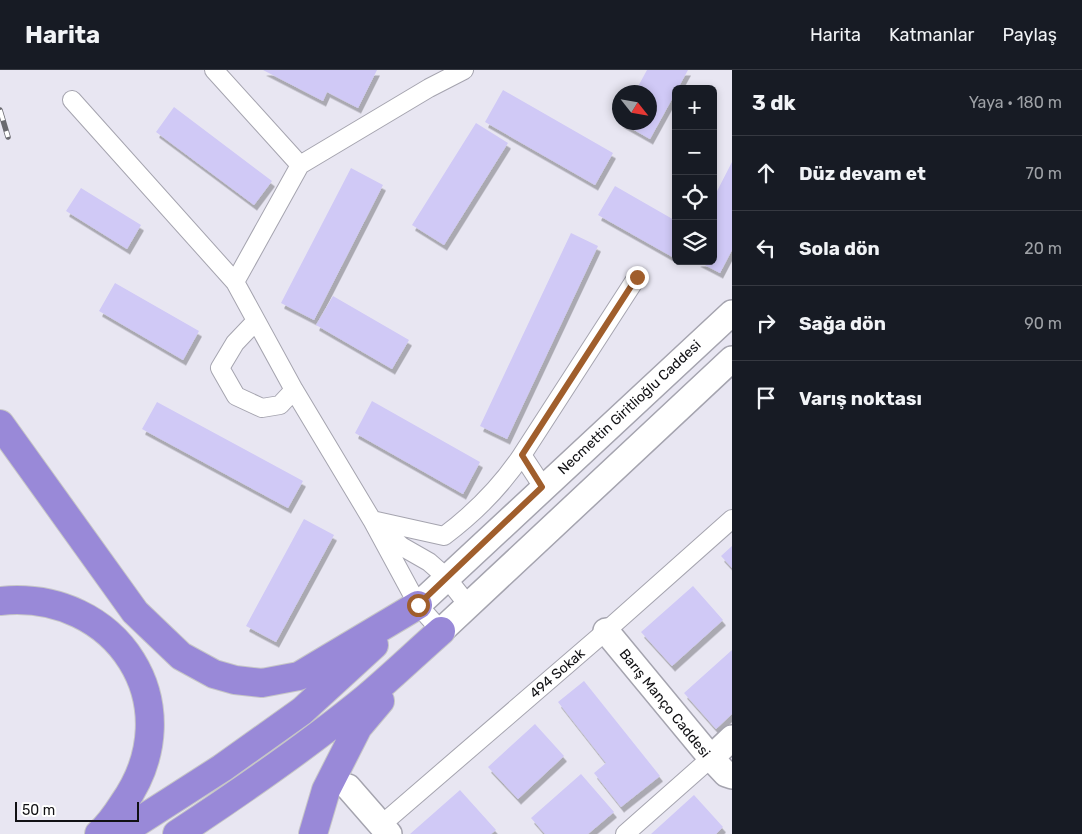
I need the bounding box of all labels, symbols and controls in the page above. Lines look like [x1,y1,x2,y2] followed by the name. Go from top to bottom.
[25,21,100,49] text: Harita
[810,24,861,46] text: Harita
[889,24,974,46] text: Katmanlar
[1002,24,1057,46] text: Paylaş
[612,85,657,130] north arrow
[672,85,717,265] map controls
[672,85,717,130] button: +
[752,90,796,115] text: 3 dk
[969,93,1062,112] text: Yaya · 180 m
[672,130,717,175] button: −
[752,159,780,187] icon: ahead
[799,162,926,185] text: Düz devam et
[1025,164,1062,183] text: 70 m
[672,175,717,220] button: locate
[672,220,717,265] button: layers
[752,234,780,262] icon: left
[799,237,880,260] text: Sola dön
[1024,239,1062,258] text: 20 m
[626,266,649,289] route end
[752,309,780,337] icon: right
[799,312,886,335] text: Sağa dön
[1024,314,1062,333] text: 90 m
[554,337,704,478] street label: Necmettin Giritlioğlu Caddesi
[752,384,780,412] icon: arrive
[799,387,922,410] text: Varış noktası
[407,594,430,617] route start
[526,644,589,702] street label: 494 Sokak
[616,646,714,761] street label: Barış Manço Caddesi
[15,799,139,822] scale bar
[22,802,55,819] text: 50 m

